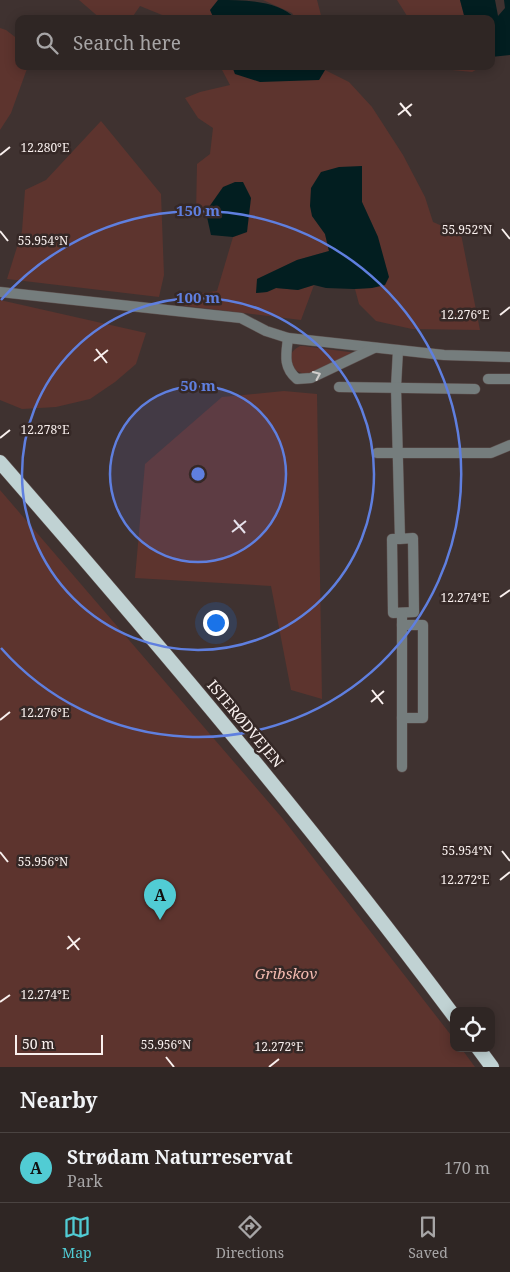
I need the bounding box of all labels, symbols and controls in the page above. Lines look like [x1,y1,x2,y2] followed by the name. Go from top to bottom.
[15,15,495,70] search box
[33,29,61,57] icon: search
[73,30,181,56] text: Search here
[21,139,69,156] text: 12.280°E
[176,200,220,220] text: 150 m
[442,221,492,238] text: 55.952°N
[18,232,68,249] text: 55.954°N
[176,287,220,307] text: 100 m
[441,306,489,323] text: 12.276°E
[312,371,321,382] one-way arrow
[180,375,216,395] text: 50 m
[21,421,69,438] text: 12.278°E
[189,465,207,483] centre of rings
[441,589,489,606] text: 12.274°E
[203,610,229,636] your location
[203,675,289,772] street label: ISTERØDVEJEN
[21,704,69,721] text: 12.276°E
[442,842,492,859] text: 55.954°N
[18,853,68,870] text: 55.956°N
[441,871,489,888] text: 12.272°E
[144,879,176,920] pin: A
[255,963,317,983] park label: Gribskov
[21,986,69,1003] text: 12.274°E
[450,1007,495,1052] map controls
[450,1007,495,1052] button: locate
[15,1032,102,1055] scale bar
[22,1034,55,1053] text: 50 m
[141,1036,191,1053] text: 55.956°N
[255,1038,303,1055] text: 12.272°E
[20,1086,98,1114] text: Nearby
[67,1144,293,1170] text: Strødam Naturreservat
[30,1157,42,1179] text: A
[444,1157,490,1179] text: 170 m
[67,1170,103,1192] text: Park
[62,1213,92,1262] tab: Map
[216,1213,284,1262] tab: Directions
[408,1213,448,1262] tab: Saved

